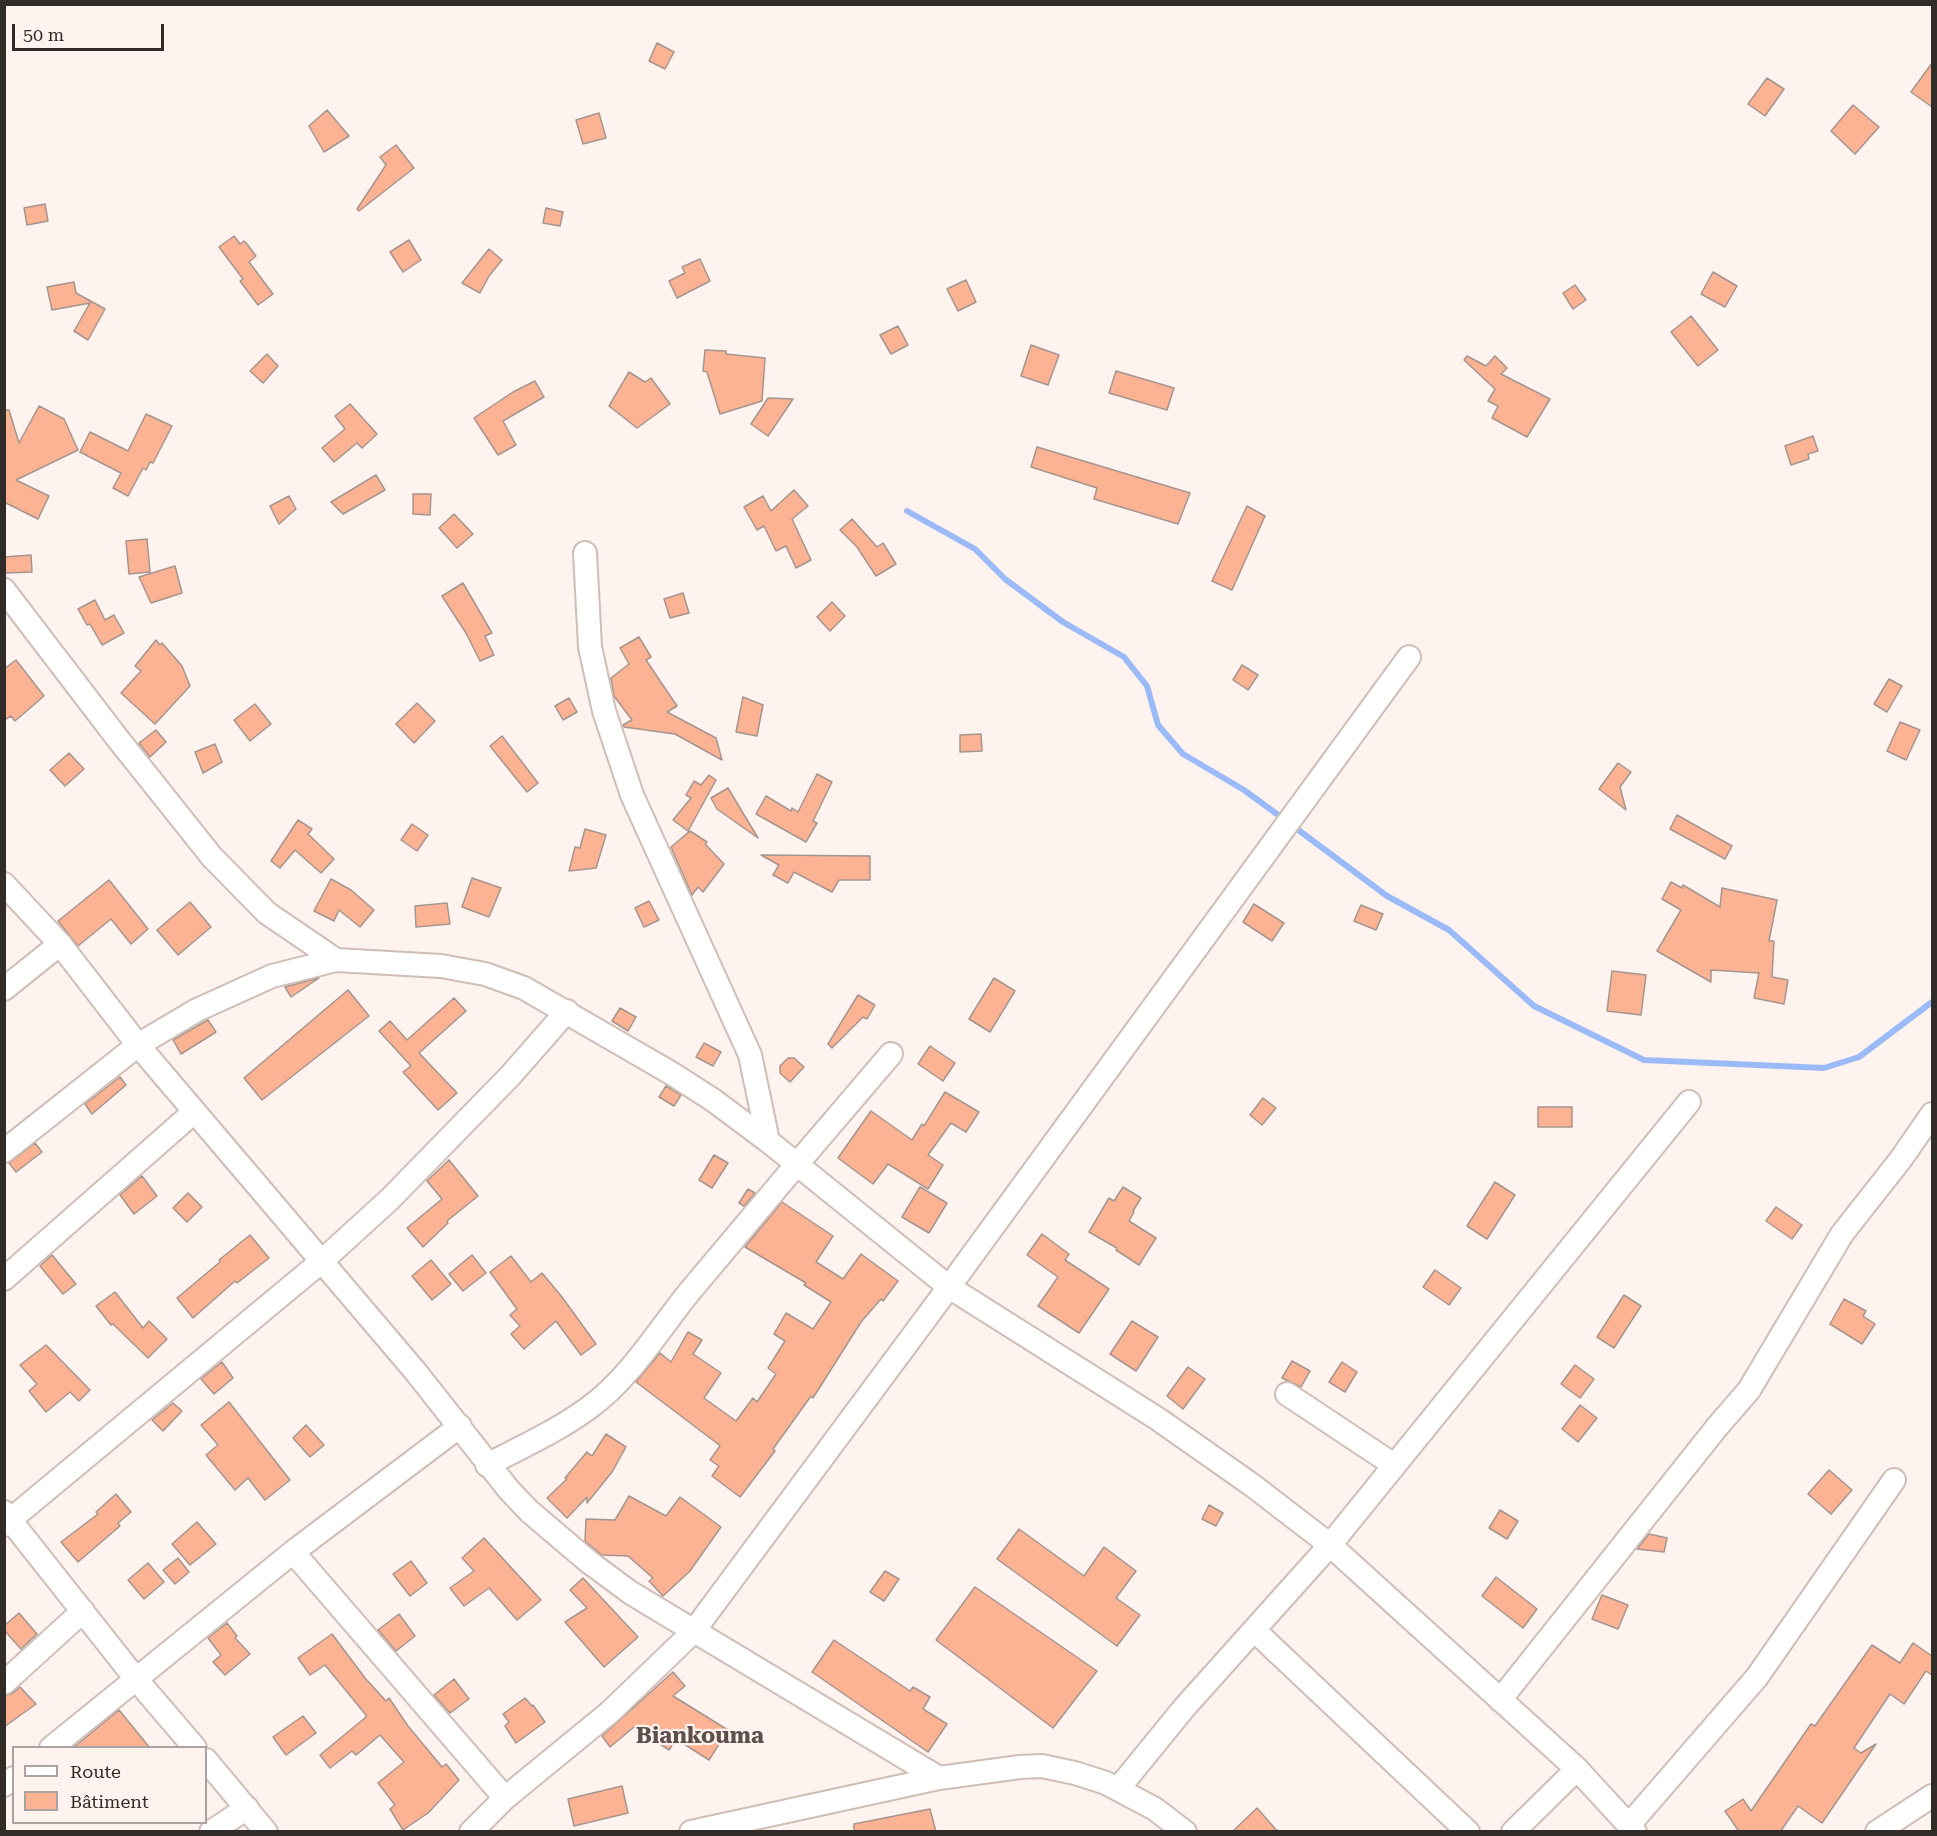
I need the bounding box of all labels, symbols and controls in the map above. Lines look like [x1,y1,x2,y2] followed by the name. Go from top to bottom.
[15,12,166,50] scale bar
[23,24,64,45] text: 50 m
[636,1724,764,1750] district label: Biankouma
[12,1746,207,1824] legend
[70,1761,121,1782] text: Route
[70,1791,149,1812] text: Bâtiment

